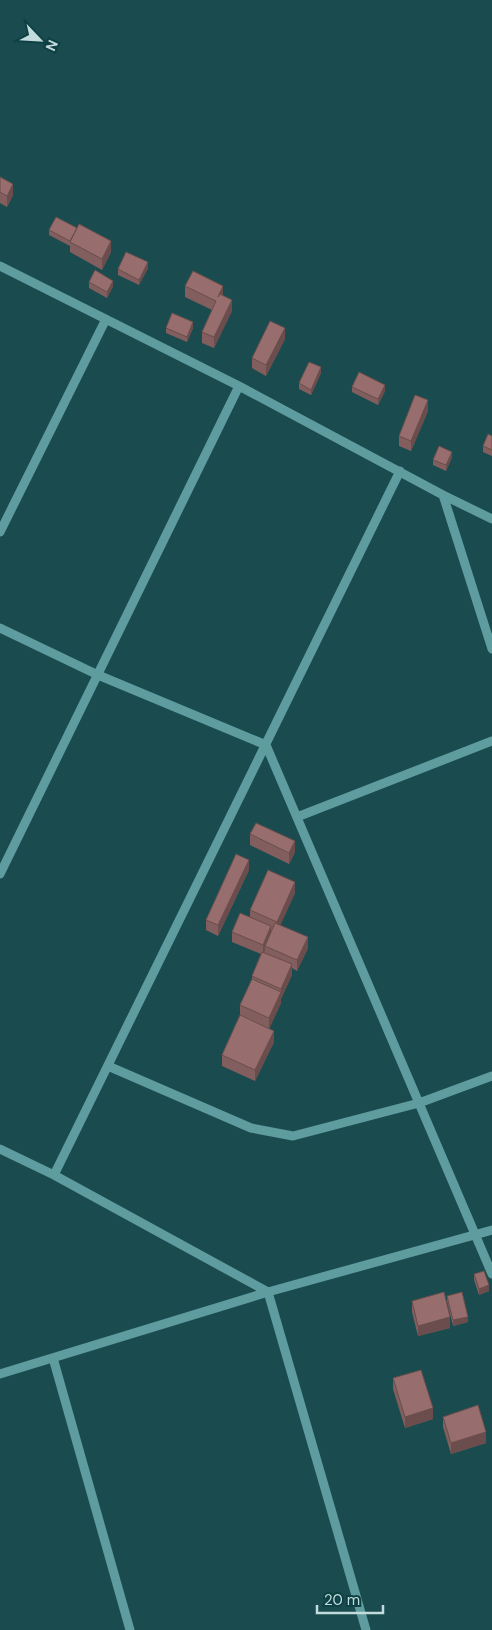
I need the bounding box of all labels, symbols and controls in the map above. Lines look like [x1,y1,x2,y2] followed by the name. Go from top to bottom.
[15,15,65,65] north arrow
[41,37,62,54] text: N
[317,1582,383,1614] scale bar
[324,1590,360,1610] text: 20 m

